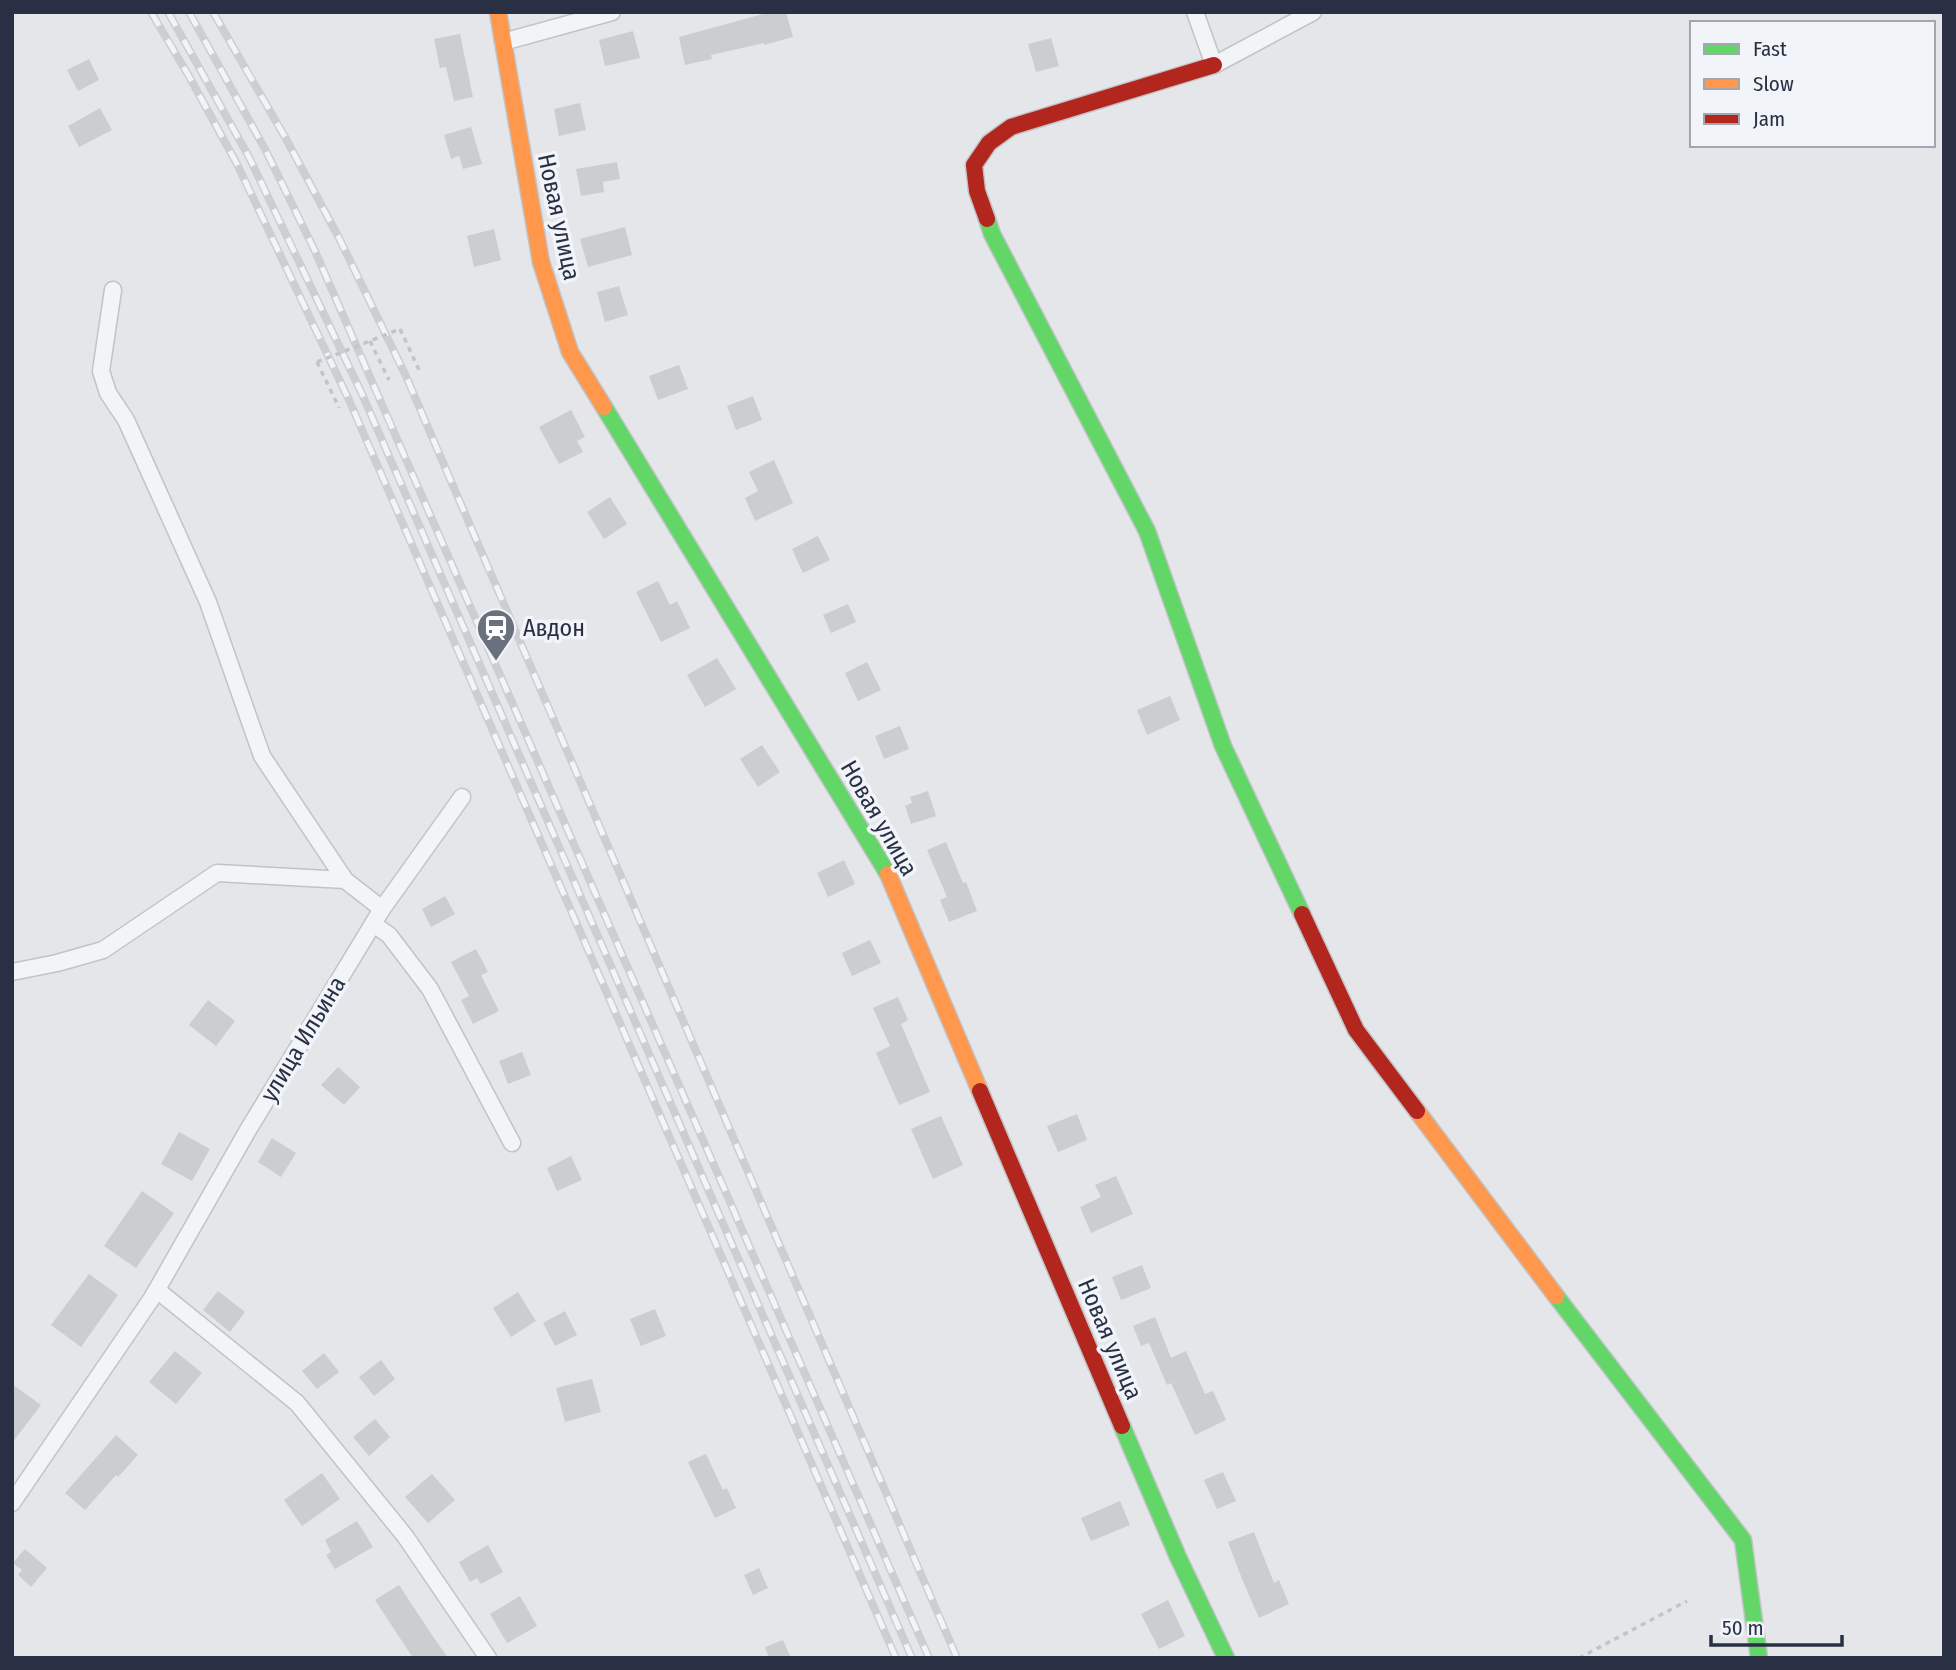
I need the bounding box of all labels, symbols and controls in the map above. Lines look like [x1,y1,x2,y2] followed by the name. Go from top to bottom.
[1690,21,1935,147] legend
[1753,36,1787,62] text: Fast
[1753,71,1794,97] text: Slow
[1753,106,1785,132] text: Jam
[532,151,586,283] street label: Новая улица
[475,607,517,662] station icon: Авдон
[523,614,585,642] place label: Авдон
[835,755,923,881] street label: Новая улица
[255,971,351,1107] street label: улица Ильина
[1072,1274,1148,1404] street label: Новая улица
[1711,1604,1842,1648] scale bar
[1722,1615,1764,1641] text: 50 m

